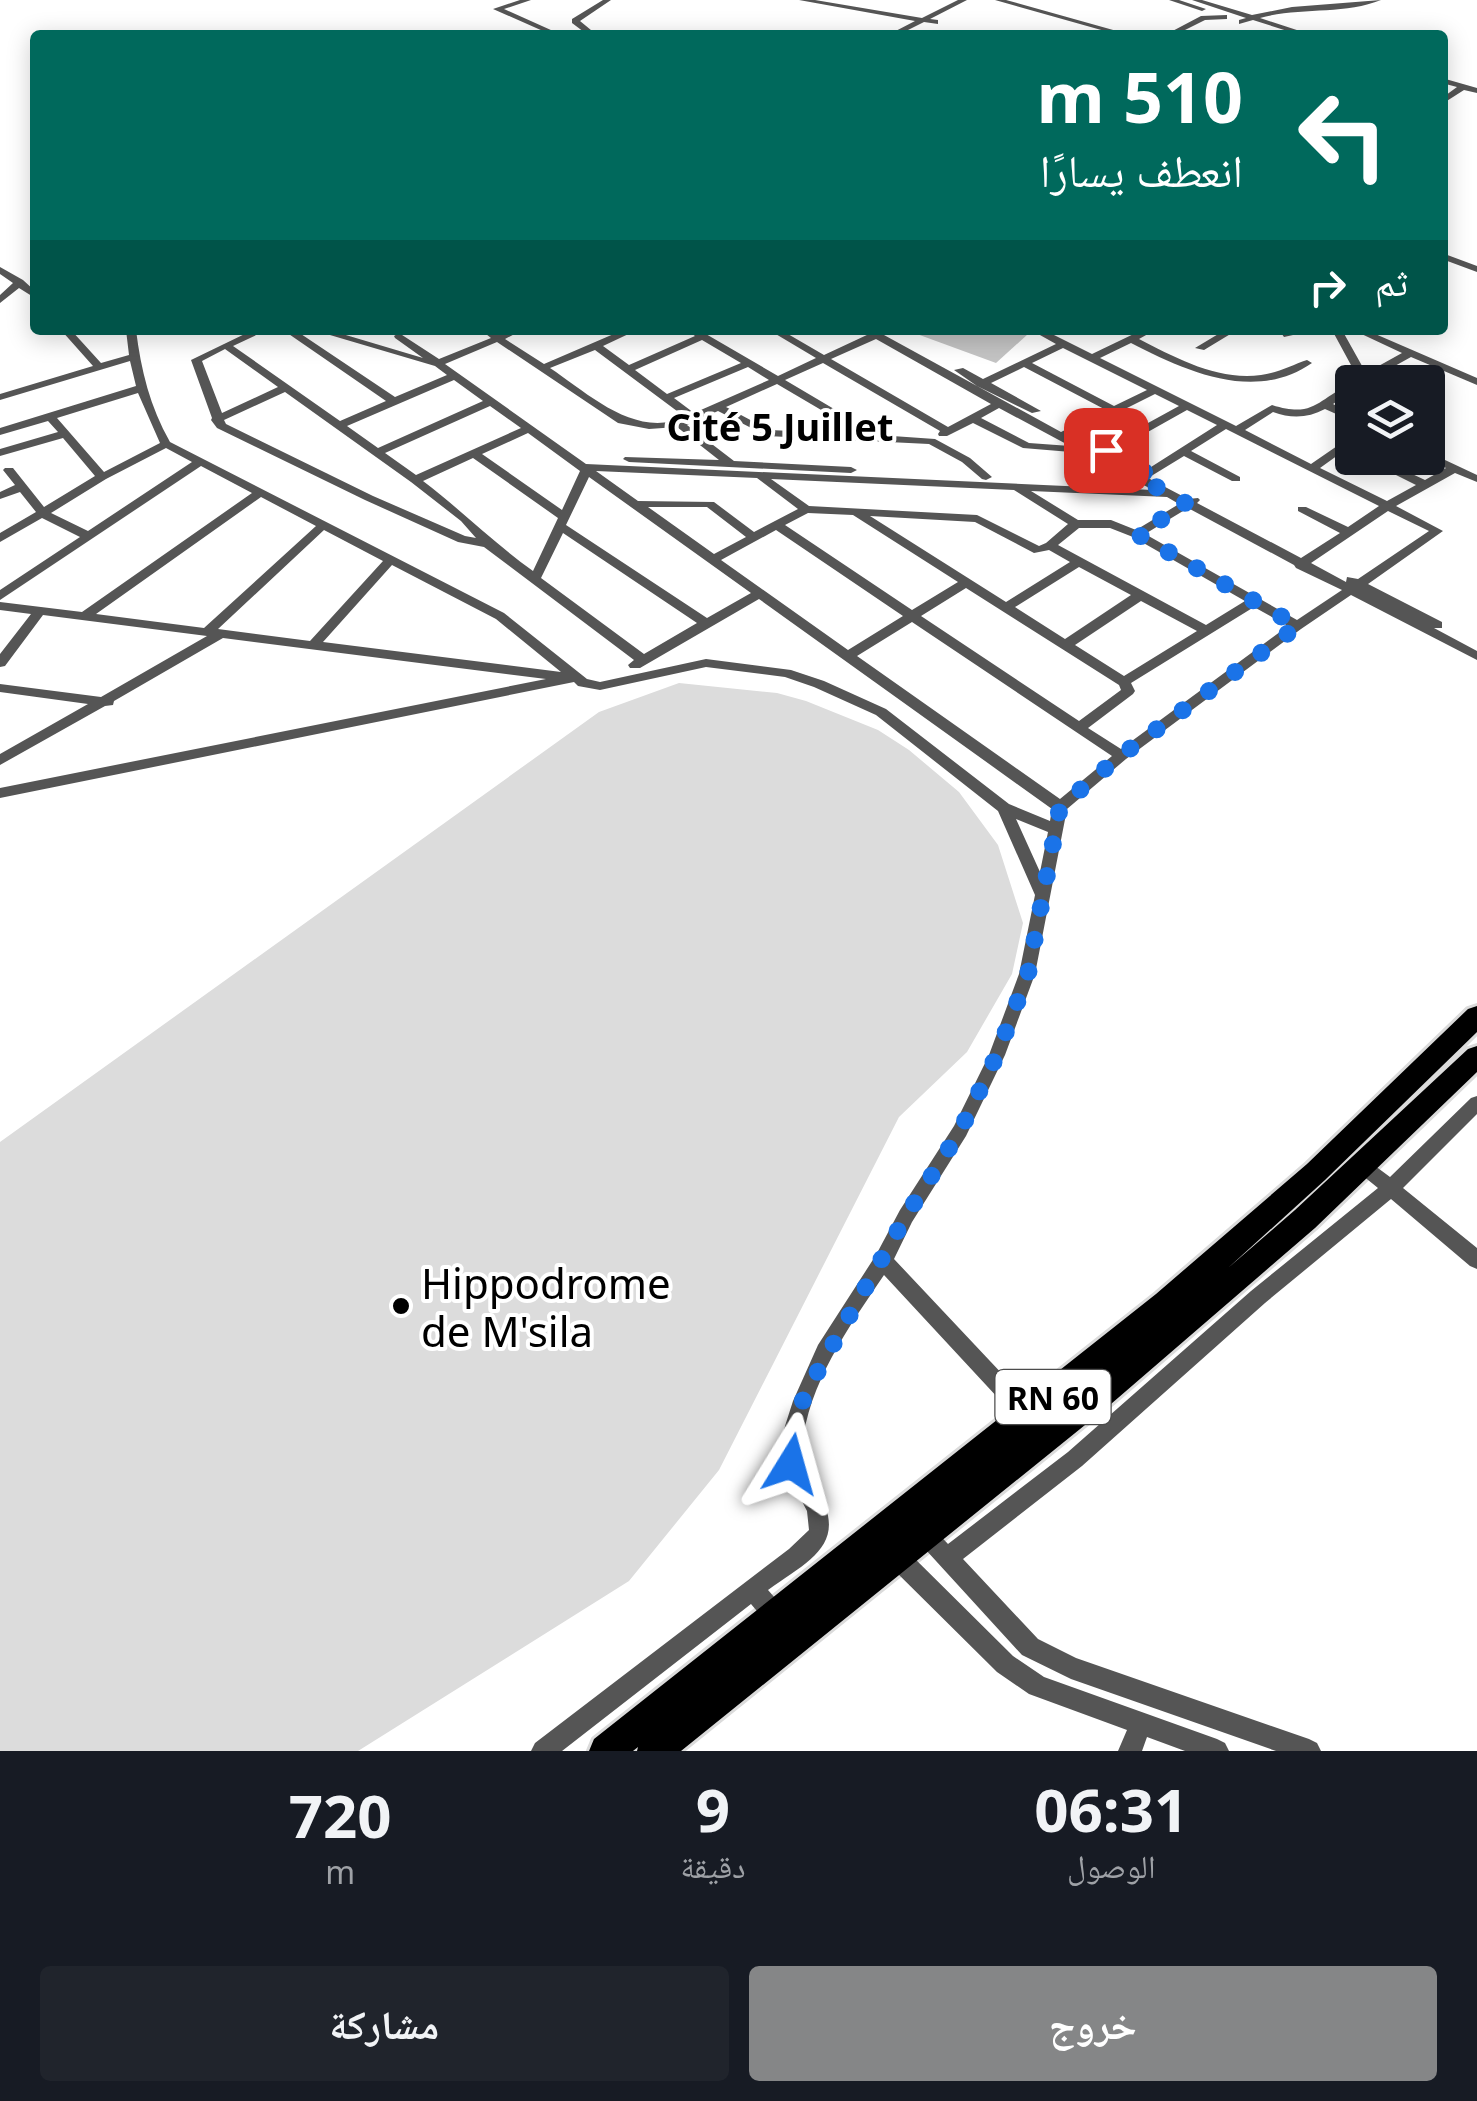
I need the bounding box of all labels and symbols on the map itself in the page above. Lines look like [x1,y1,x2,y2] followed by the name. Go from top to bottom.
[667,400,893,452] district label: Cité 5 Juillet
[1064,408,1149,493] pin
[421,1254,671,1359] place label: Hippodrome de M'sila
[390,1295,412,1317] marker: Hippodrome de M'sila
[996,1370,1110,1424] road number: RN 60
[739,1412,843,1516] position arrow

